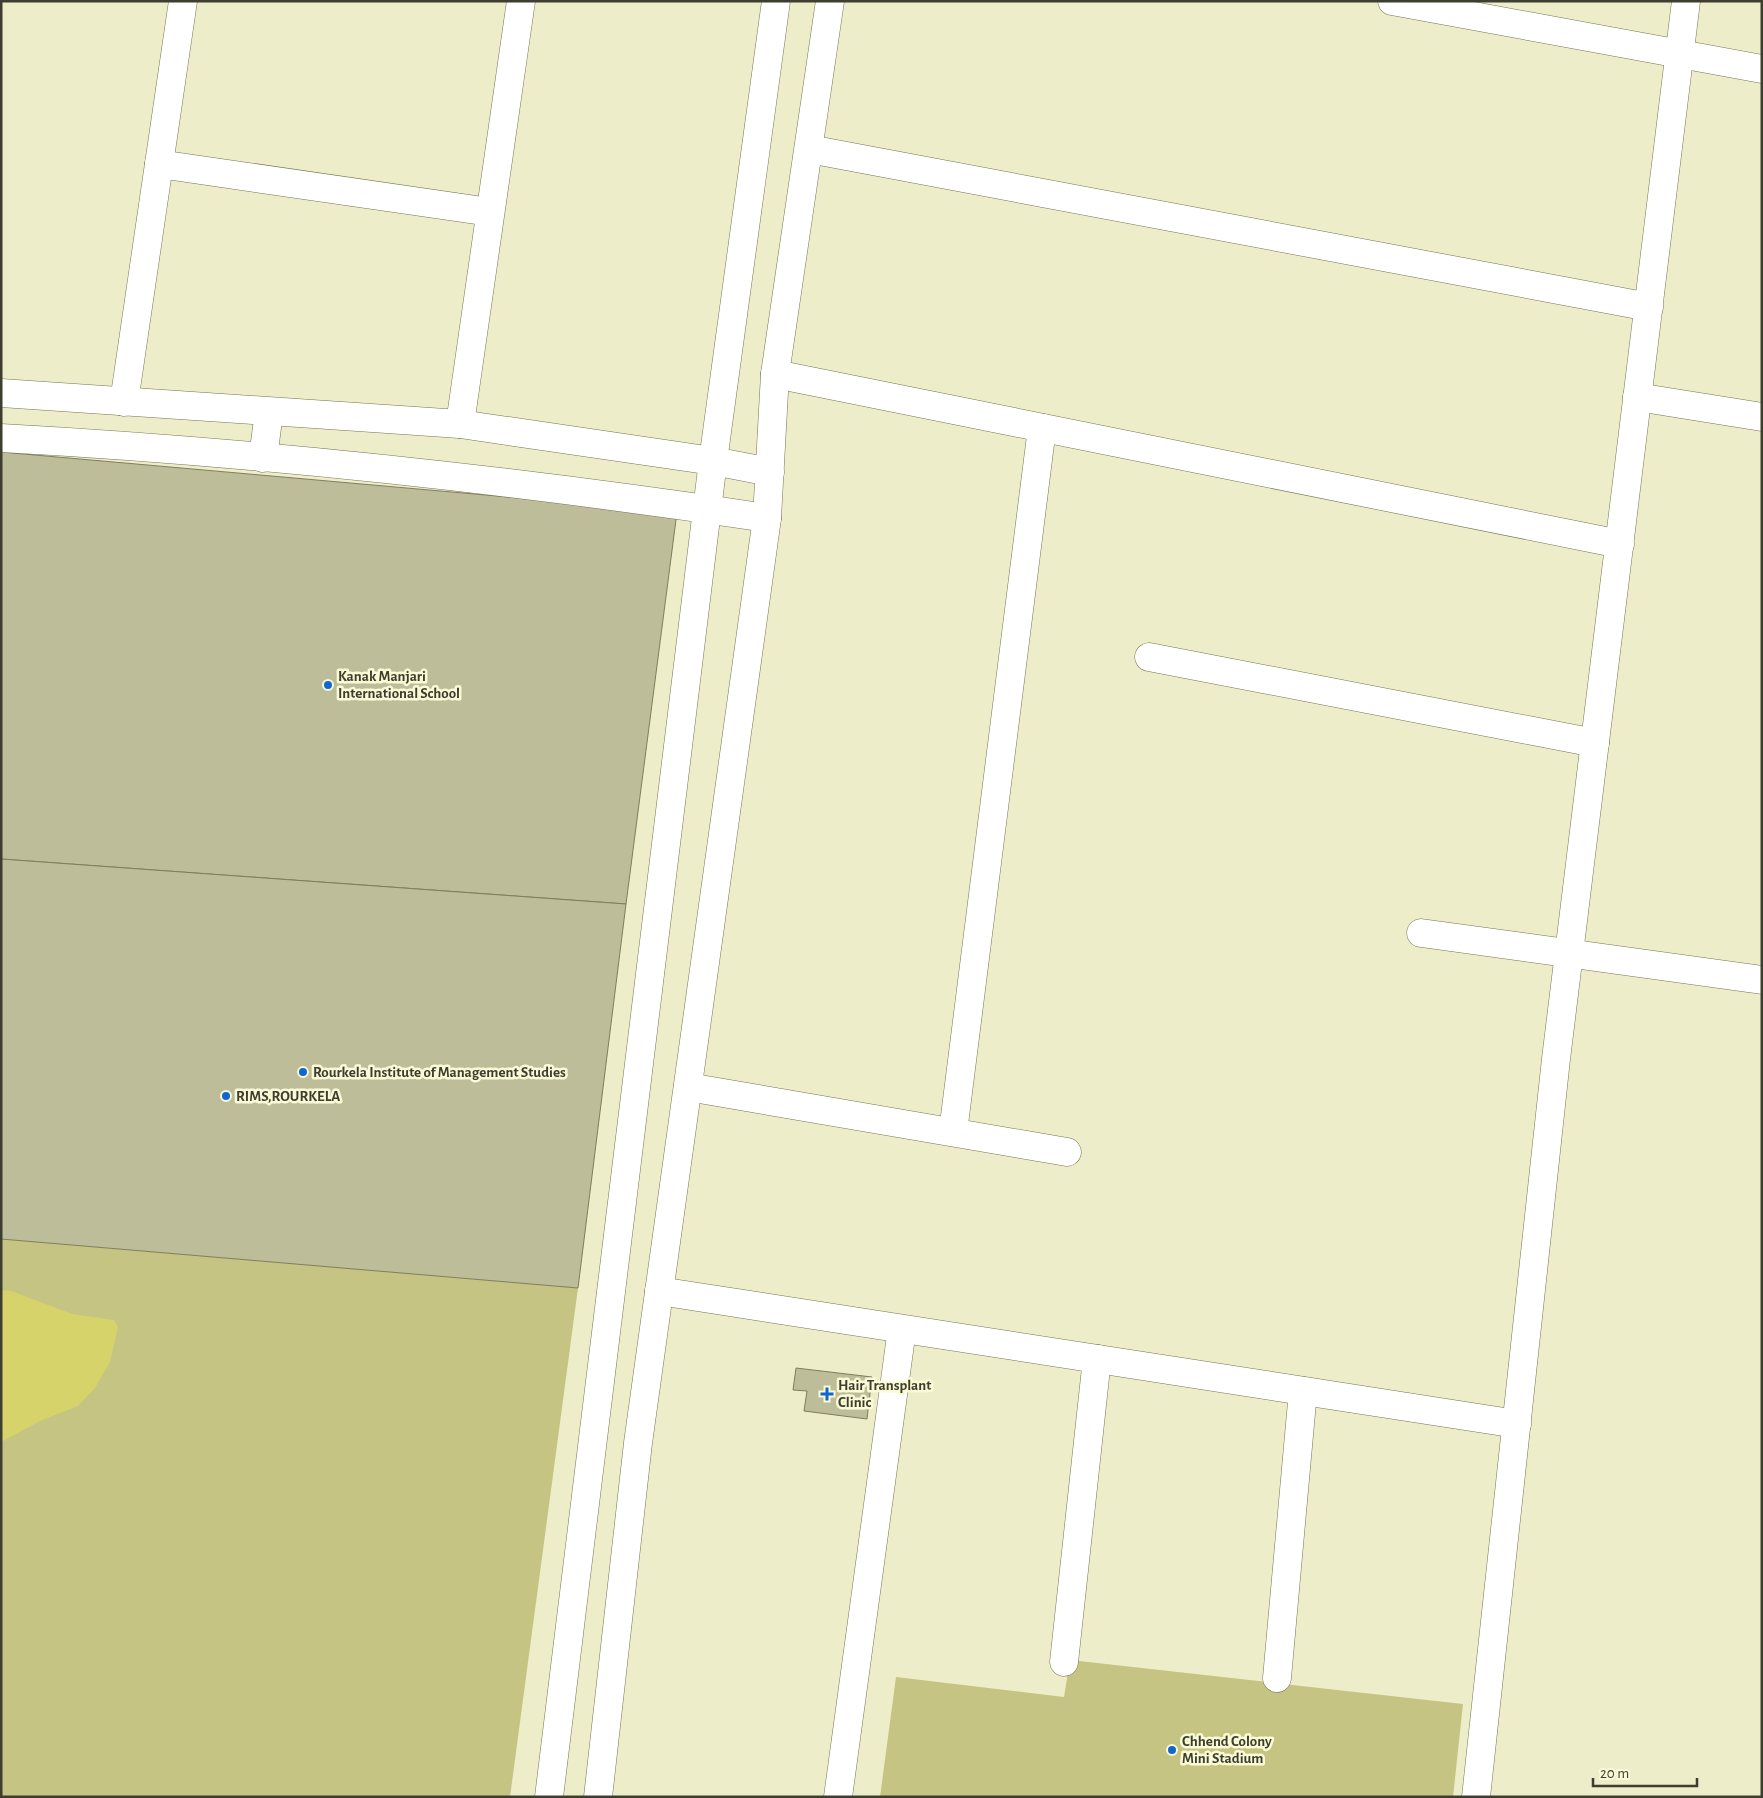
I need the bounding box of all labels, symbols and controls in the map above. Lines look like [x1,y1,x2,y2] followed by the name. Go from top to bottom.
[338,669,460,701] place label: Kanak Manjari International School
[322,679,334,691] marker: Kanak Manjari International School
[313,1065,566,1080] place label: Rourkela Institute of Management Studies
[297,1066,309,1078] marker: Rourkela Institute of Management Studies
[236,1089,340,1104] place label: RIMS,ROURKELA
[220,1090,232,1102] marker: RIMS,ROURKELA
[838,1378,931,1410] place label: Hair Transplant Clinic
[820,1387,834,1401] marker: Hair Transplant Clinic
[1182,1734,1272,1766] place label: Chhend Colony Mini Stadium
[1166,1744,1178,1756] marker: Chhend Colony Mini Stadium
[1593,1756,1697,1788] scale bar
[1600,1766,1629,1781] text: 20 m

